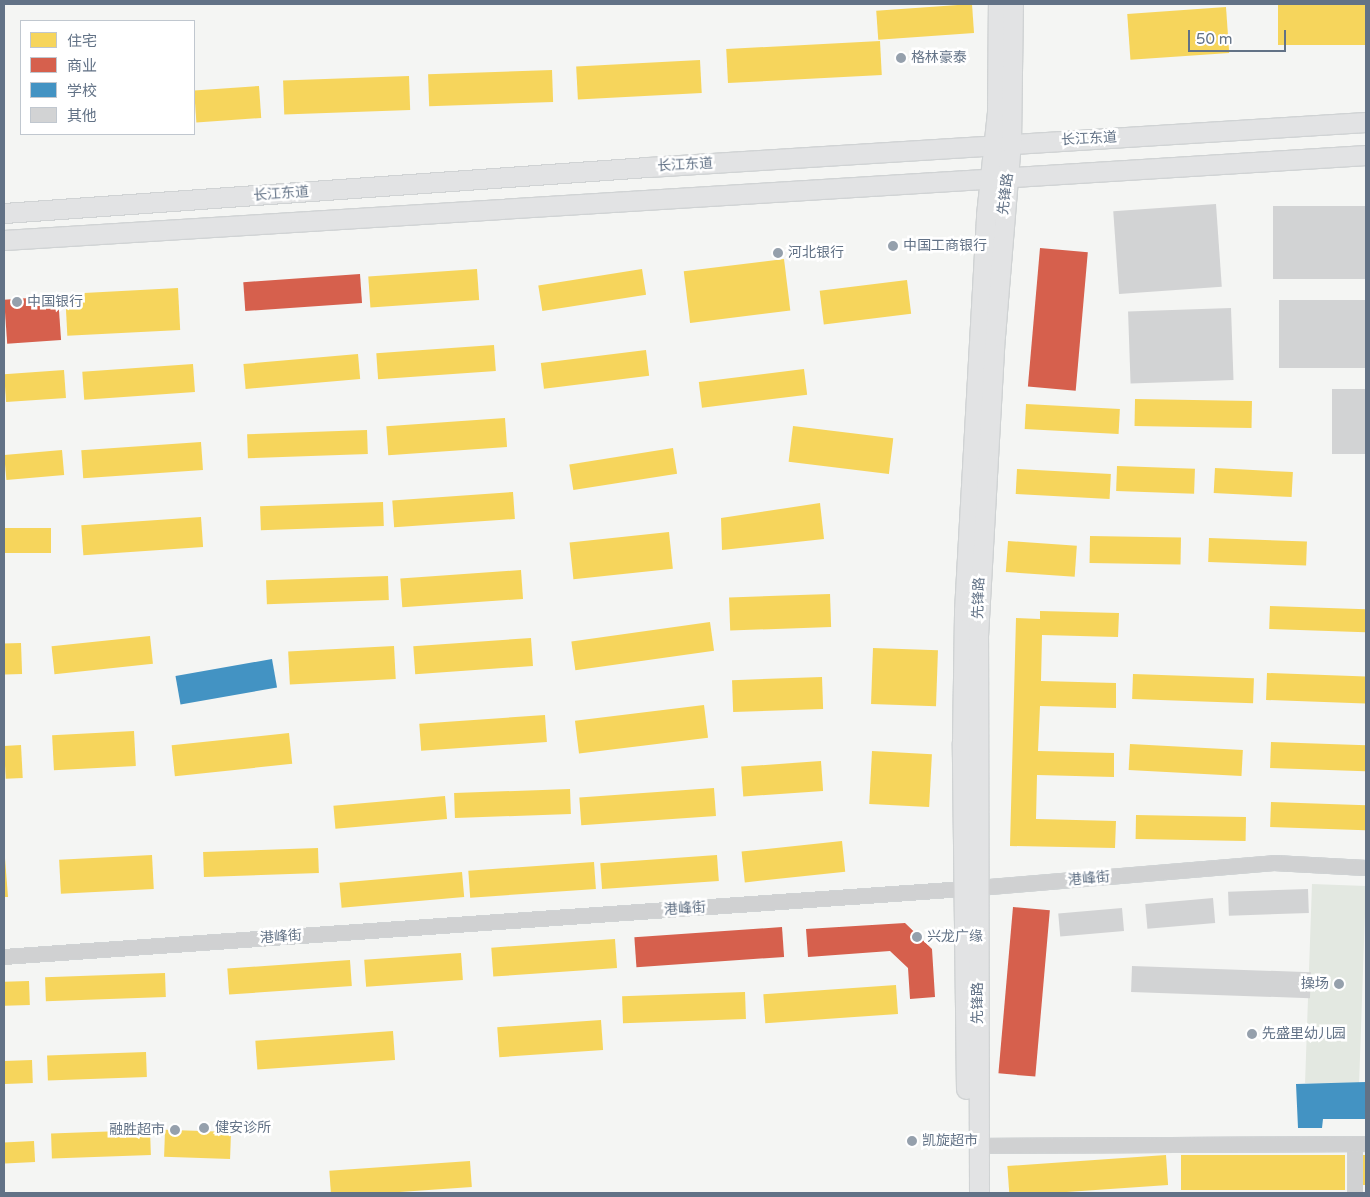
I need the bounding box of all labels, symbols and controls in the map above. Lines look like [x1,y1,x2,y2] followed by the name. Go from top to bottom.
[20,20,195,135] legend
[1190,20,1288,52] scale bar
[1196,30,1233,48] text: 50 m
[67,32,97,50] text: 住宅
[911,50,967,66] place label: 格林豪泰
[895,52,907,64] marker: 格林豪泰
[67,57,97,75] text: 商业
[67,82,97,100] text: 学校
[67,107,97,125] text: 其他
[1061,129,1117,149] street label: 长江东道
[657,155,713,175] street label: 长江东道
[995,172,1017,216] street label: 先锋路
[252,184,310,204] street label: 长江东道
[903,238,987,254] place label: 中国工商银行
[887,240,899,252] marker: 中国工商银行
[788,245,844,261] place label: 河北银行
[772,247,784,259] marker: 河北银行
[27,294,83,310] place label: 中国银行
[11,296,23,308] marker: 中国银行
[970,577,988,619] street label: 先锋路
[1067,869,1111,889] street label: 港峰街
[663,899,707,919] street label: 港峰街
[259,927,303,947] street label: 港峰街
[927,929,983,945] place label: 兴龙广缘
[911,931,923,943] marker: 兴龙广缘
[1301,976,1329,992] place label: 操场
[1333,978,1345,990] marker: 操场
[970,982,986,1024] street label: 先锋路
[1262,1026,1346,1042] place label: 先盛里幼儿园
[1246,1028,1258,1040] marker: 先盛里幼儿园
[215,1120,271,1136] place label: 健安诊所
[197,1121,211,1135] marker: 健安诊所
[109,1122,165,1138] place label: 融胜超市
[169,1124,181,1136] marker: 融胜超市
[922,1133,978,1149] place label: 凯旋超市
[906,1135,918,1147] marker: 凯旋超市

